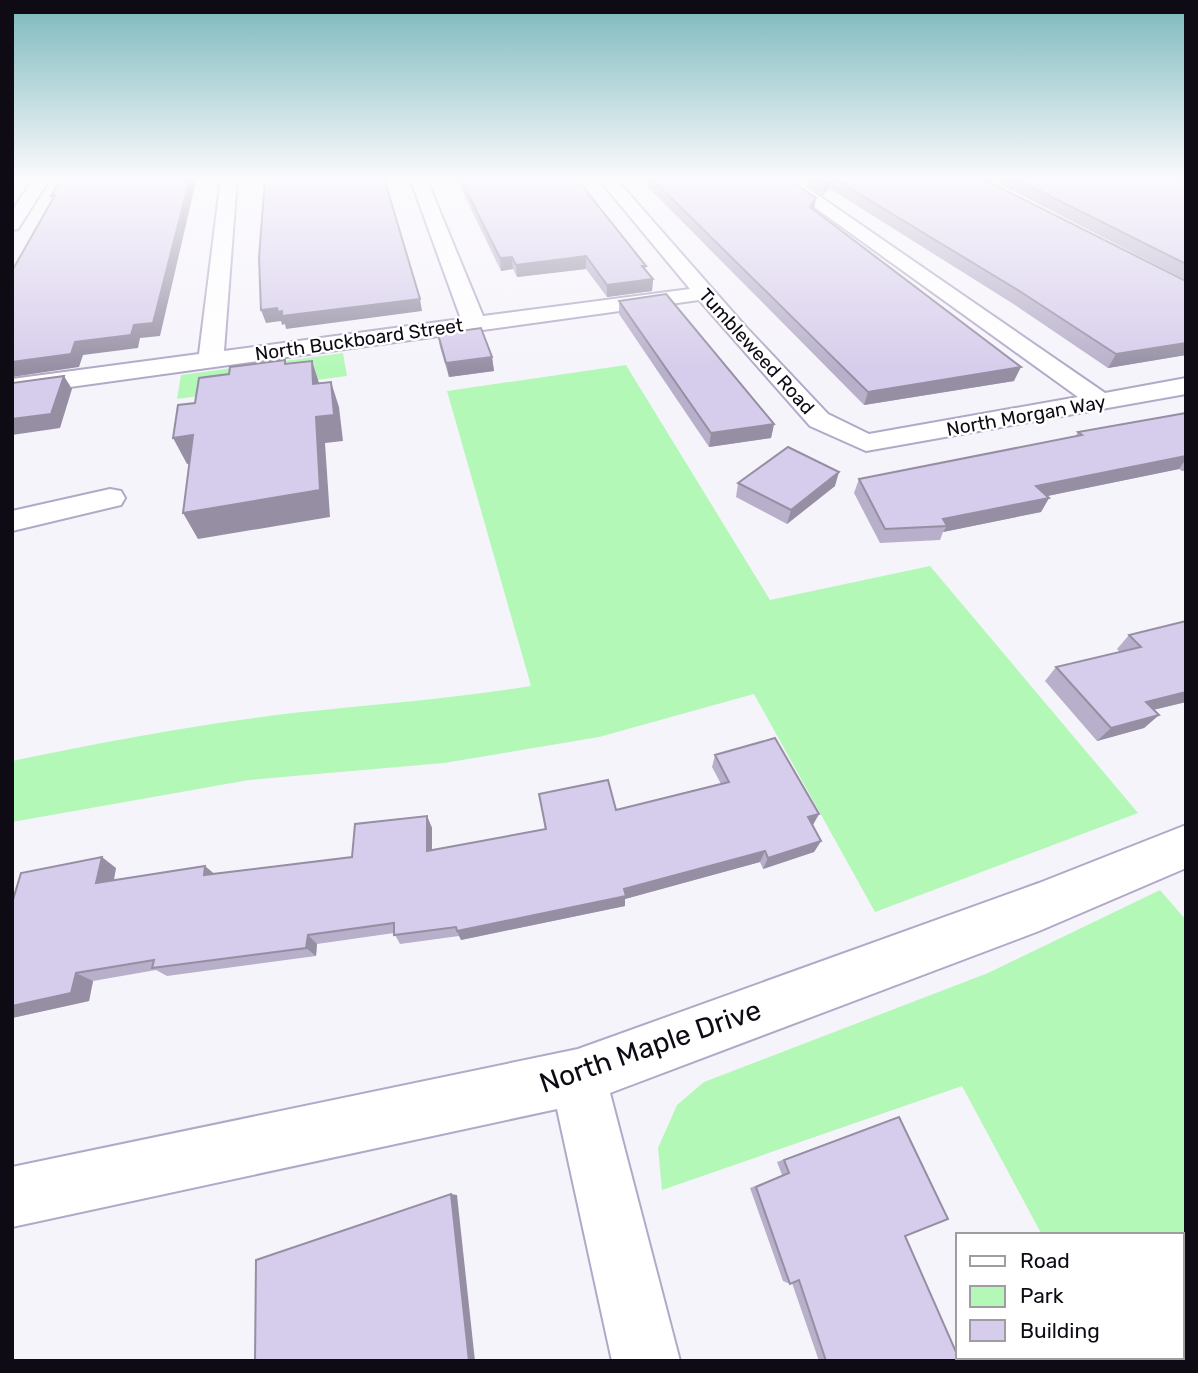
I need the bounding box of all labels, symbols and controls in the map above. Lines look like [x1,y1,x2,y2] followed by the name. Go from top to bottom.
[694,284,819,419] street label: Tumbleweed Road
[253,313,465,365] street label: North Buckboard Street
[945,390,1107,441] street label: North Morgan Way
[535,993,765,1100] street label: North Maple Drive
[956,1233,1184,1359] legend
[1020,1248,1070,1273] text: Road
[1020,1283,1064,1308] text: Park
[1020,1318,1100,1343] text: Building

